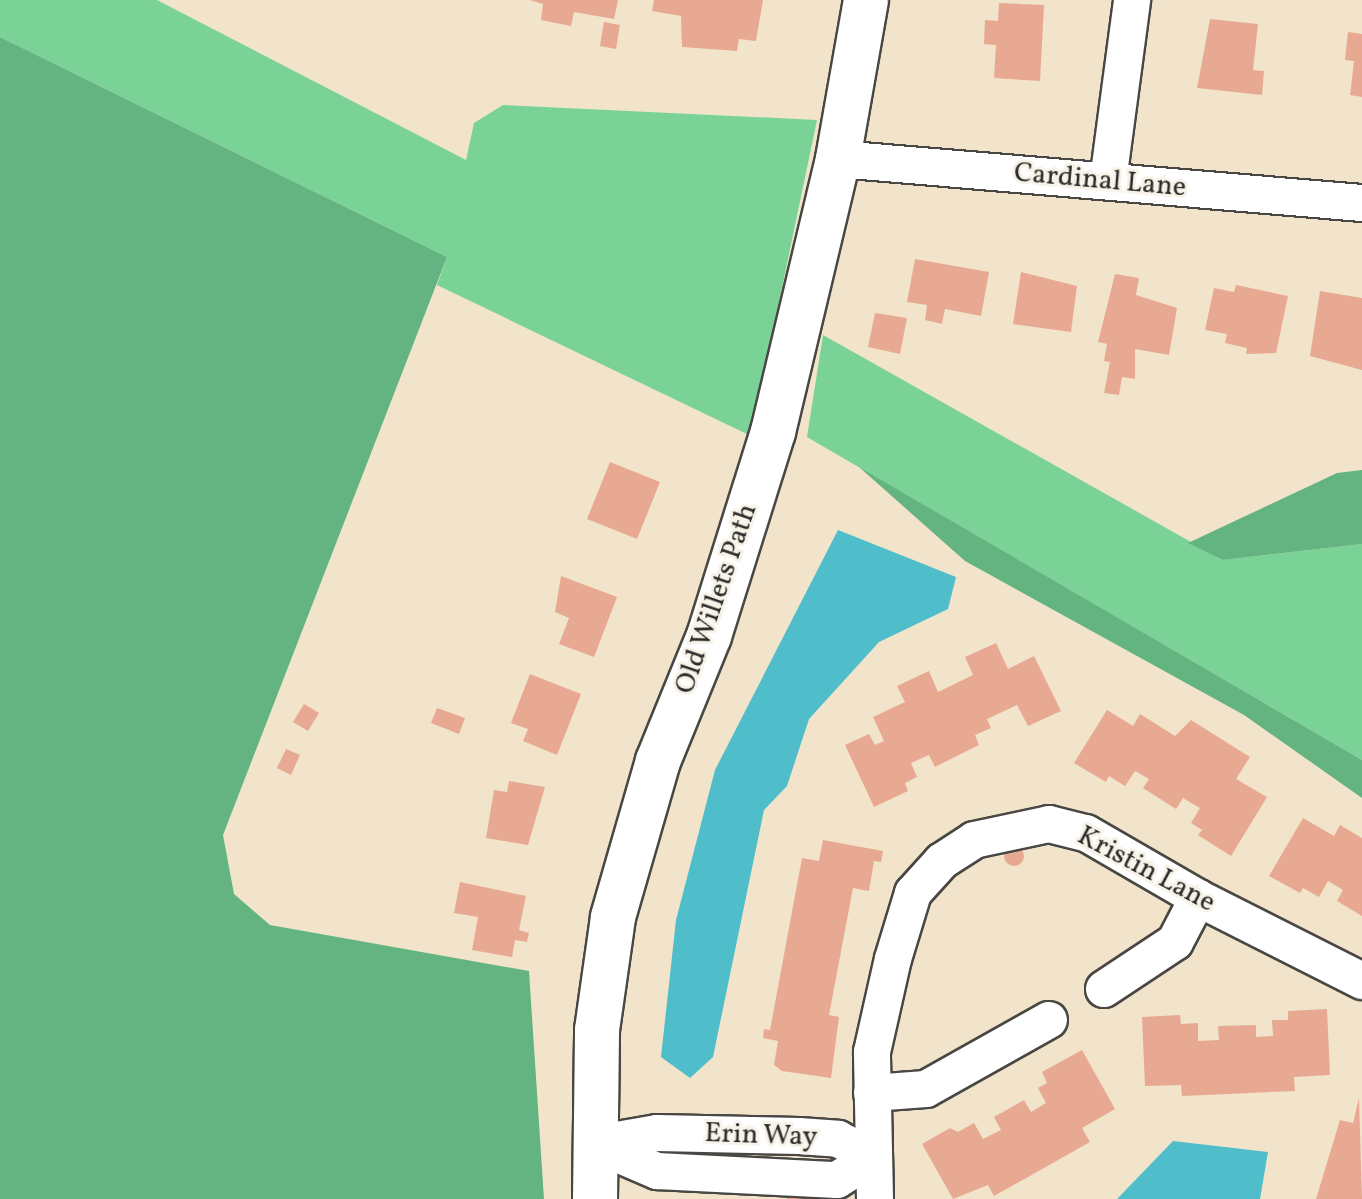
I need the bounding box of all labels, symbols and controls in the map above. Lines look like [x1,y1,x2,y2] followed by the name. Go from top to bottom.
[1013,157,1187,205] street label: Cardinal Lane
[669,499,765,699] street label: Old Willets Path
[1071,820,1221,920] street label: Kristin Lane
[704,1117,818,1155] street label: Erin Way

